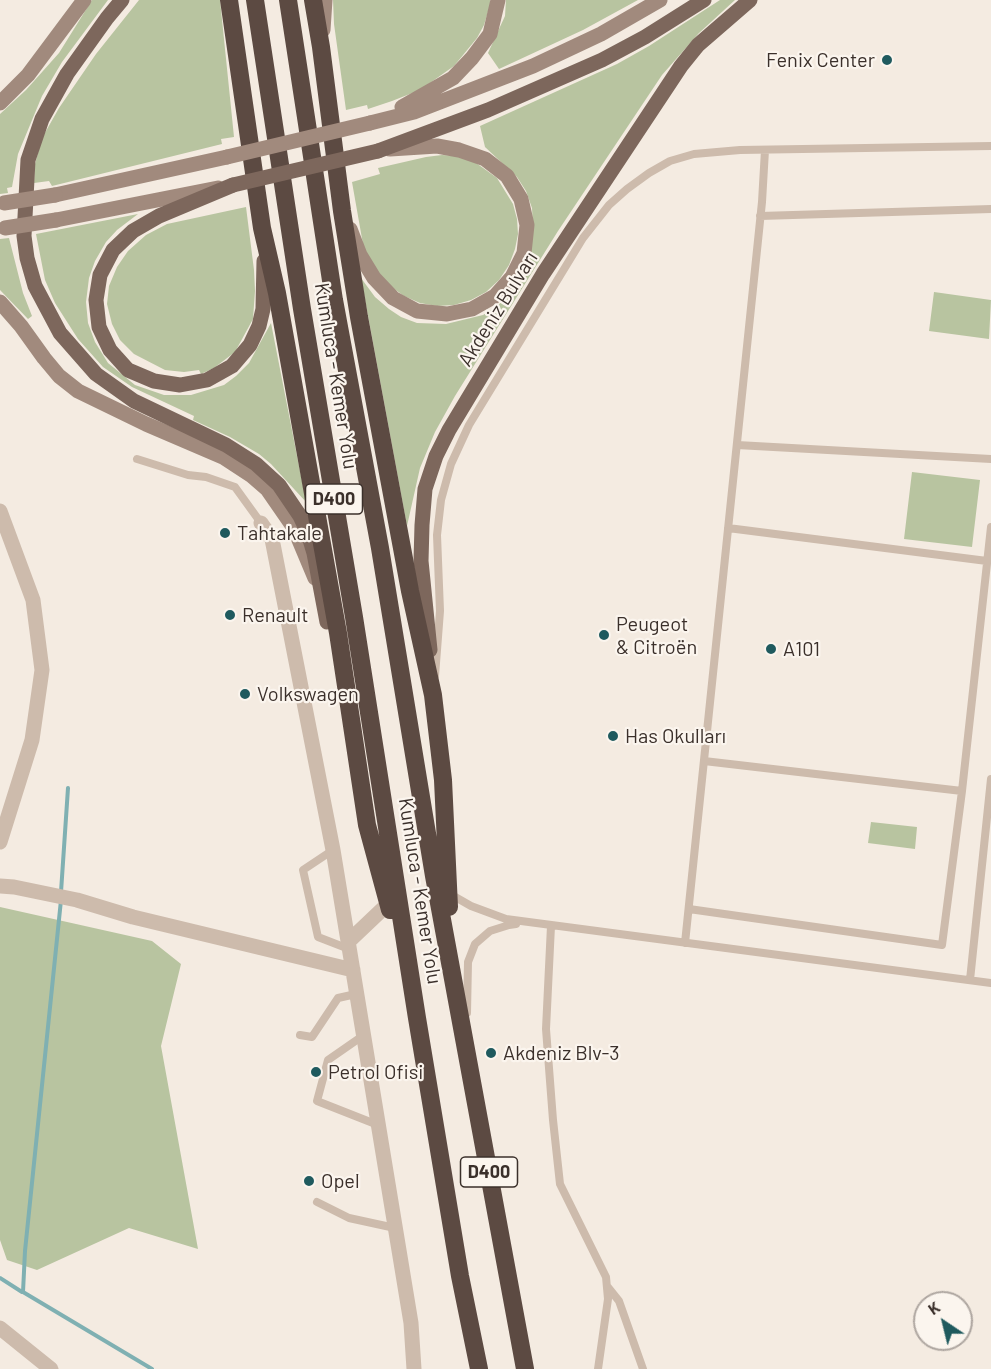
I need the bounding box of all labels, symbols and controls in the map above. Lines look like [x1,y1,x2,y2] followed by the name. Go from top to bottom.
[766,48,875,72] place label: Fenix Center
[880,53,894,67] marker: Fenix Center
[453,247,543,371] street label: Akdeniz Bulvarı
[309,281,363,471] street label: Kumluca - Kemer Yolu
[306,484,362,514] road number: D400
[237,521,322,545] place label: Tahtakale
[218,526,232,540] marker: Tahtakale
[242,603,308,627] place label: Renault
[223,608,237,622] marker: Renault
[616,612,697,659] place label: Peugeot & Citroën
[597,628,611,642] marker: Peugeot & Citroën
[783,637,820,661] place label: A101
[764,642,778,656] marker: A101
[257,682,359,706] place label: Volkswagen
[238,687,252,701] marker: Volkswagen
[625,724,726,748] place label: Has Okulları
[606,729,620,743] marker: Has Okulları
[393,796,447,986] street label: Kumluca - Kemer Yolu
[503,1041,620,1065] place label: Akdeniz Blv-3
[484,1046,498,1060] marker: Akdeniz Blv-3
[328,1060,423,1084] place label: Petrol Ofisi
[309,1065,323,1079] marker: Petrol Ofisi
[460,1157,518,1187] road number: D400
[321,1169,360,1193] place label: Opel
[302,1174,316,1188] marker: Opel
[913,1291,973,1351] north arrow
[924,1297,943,1318] text: K

